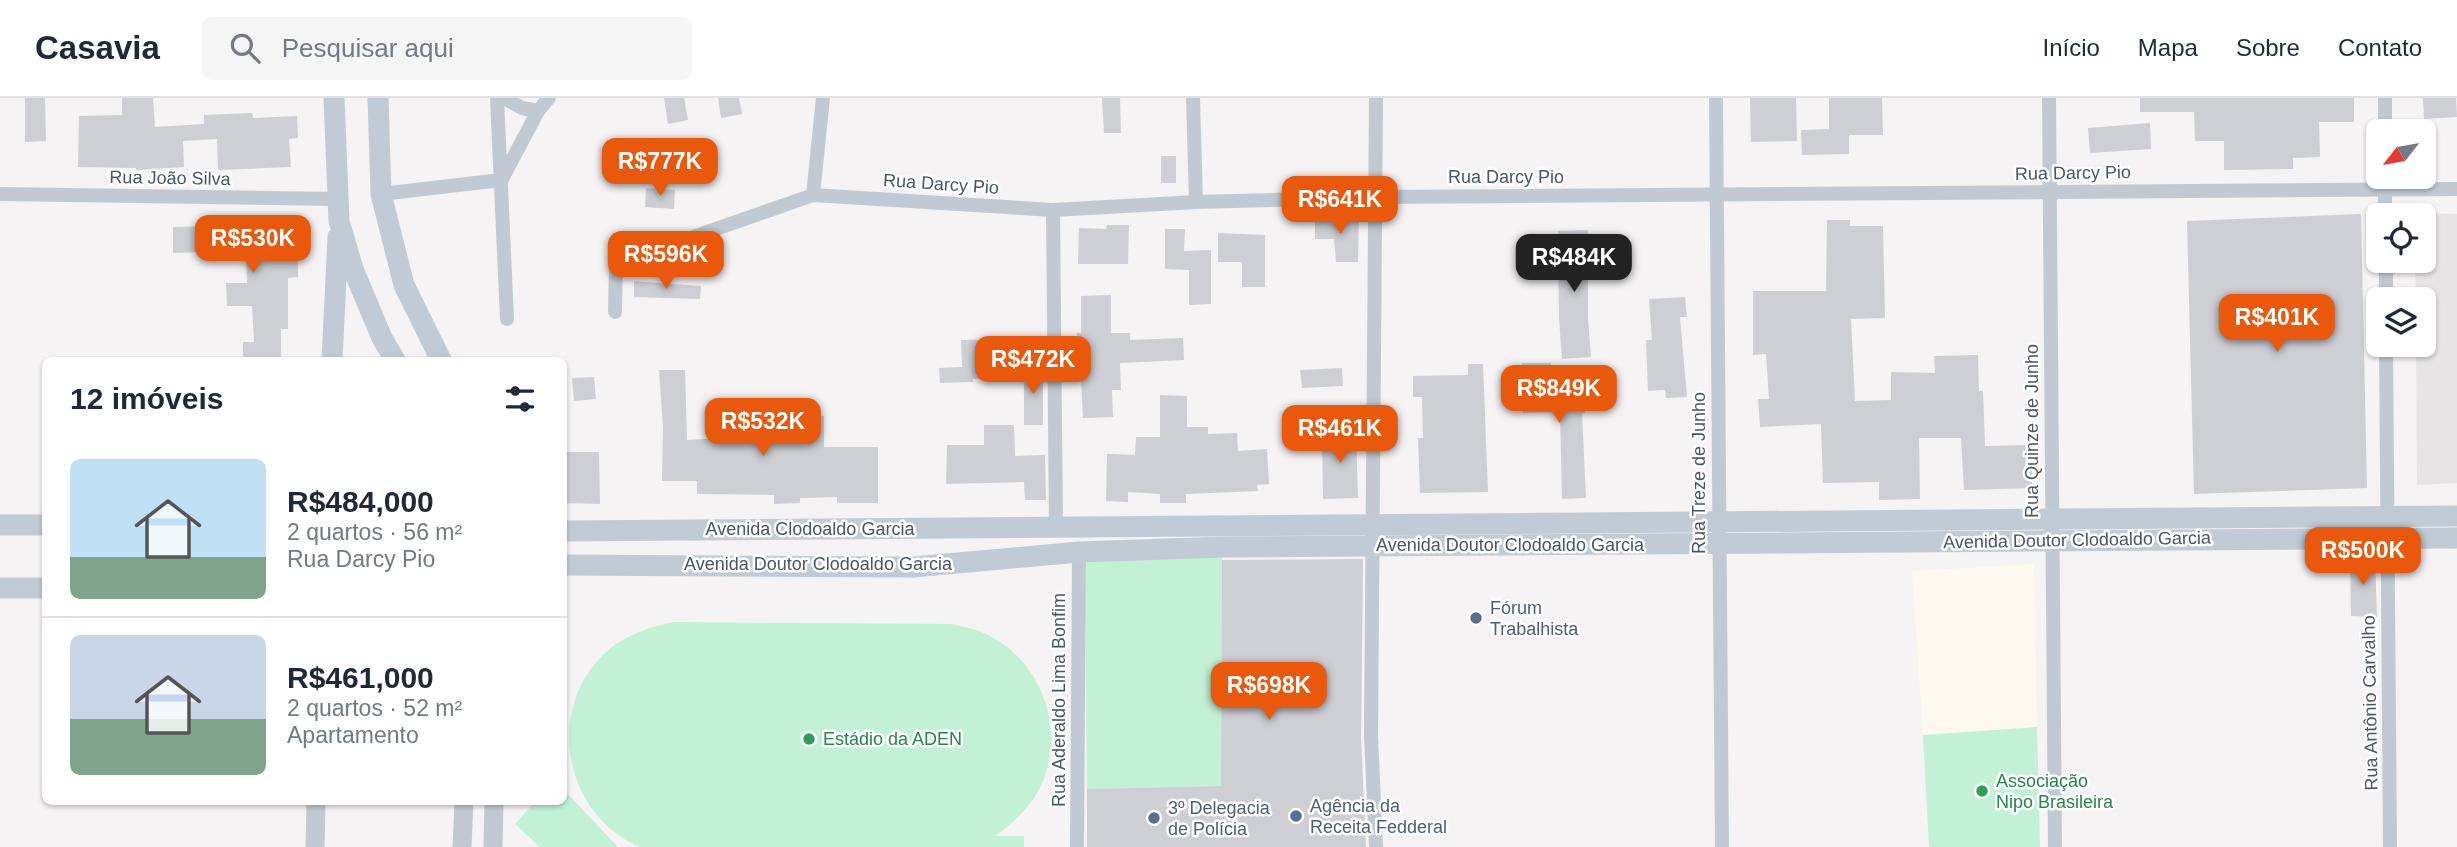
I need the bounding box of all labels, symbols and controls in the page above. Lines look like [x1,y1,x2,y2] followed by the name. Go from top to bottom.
[202,17,692,80] search box
[35,29,160,66] text: Casavia
[226,29,264,67] icon: search
[282,33,454,63] text: Pesquisar aqui
[2042,34,2100,61] text: Início
[2138,34,2198,61] text: Mapa
[2236,34,2300,61] text: Sobre
[2338,34,2422,61] text: Contato
[2366,119,2436,189] north arrow
[2366,119,2436,357] map controls
[603,139,717,198] pin: R$777K
[618,148,702,174] text: R$777K
[2015,162,2131,184] street label: Rua Darcy Pio
[109,167,232,189] street label: Rua João Silva
[1448,167,1564,187] street label: Rua Darcy Pio
[882,170,1000,198] street label: Rua Darcy Pio
[1283,176,1397,236] pin: R$641K
[1298,186,1382,212] text: R$641K
[2366,203,2436,273] button: locate
[196,216,310,275] pin: R$530K
[211,225,295,251] text: R$530K
[609,232,723,291] pin: R$596K
[1517,234,1631,294] pin: R$484K
[624,241,708,267] text: R$596K
[1532,244,1616,270] text: R$484K
[2366,287,2436,357] button: layers
[2220,294,2334,354] pin: R$401K
[2235,304,2319,330] text: R$401K
[976,336,1090,396] pin: R$472K
[2022,344,2042,518] street label: Rua Quinze de Junho
[991,346,1075,372] text: R$472K
[1502,366,1616,425] pin: R$849K
[1517,375,1601,401] text: R$849K
[501,380,539,418] icon: filters
[70,382,223,415] text: 12 imóveis
[1689,392,1709,554] street label: Rua Treze de Junho
[706,398,820,458] pin: R$532K
[1283,406,1397,465] pin: R$461K
[721,408,805,434] text: R$532K
[1298,415,1382,441] text: R$461K
[287,485,434,518] text: R$484,000
[126,487,210,571] icon: home
[287,519,462,545] text: 2 quartos · 56 m²
[706,519,915,539] street label: Avenida Clodoaldo Garcia
[1943,528,2212,552] street label: Avenida Doutor Clodoaldo Garcia
[2306,528,2420,587] pin: R$500K
[1376,535,1645,555] street label: Avenida Doutor Clodoaldo Garcia
[2321,537,2405,563] text: R$500K
[287,546,435,572] text: Rua Darcy Pio
[684,554,953,574] street label: Avenida Doutor Clodoaldo Garcia
[1049,593,1069,807] street label: Rua Aderaldo Lima Bonfim
[1490,598,1579,639] place label: Fórum Trabalhista
[1468,610,1484,626] marker: Fórum Trabalhista
[2358,615,2382,791] street label: Rua Antônio Carvalho
[287,661,434,694] text: R$461,000
[1212,662,1326,722] pin: R$698K
[126,663,210,747] icon: home
[1227,672,1311,698] text: R$698K
[287,695,462,721] text: 2 quartos · 52 m²
[287,722,419,748] text: Apartamento
[823,729,962,749] place label: Estádio da ADEN
[801,731,817,747] marker: Estádio da ADEN
[1996,771,2114,812] place label: Associação Nipo Brasileira
[1974,783,1990,799] marker: Associação Nipo Brasileira
[1310,796,1447,837] place label: Agência da Receita Fedderal
[1168,798,1271,839] place label: 3º Delegacia de Polícia
[1288,808,1304,824] marker: Agência da Receita Fedderal
[1146,810,1162,826] marker: 3º Delegacia de Polícia

